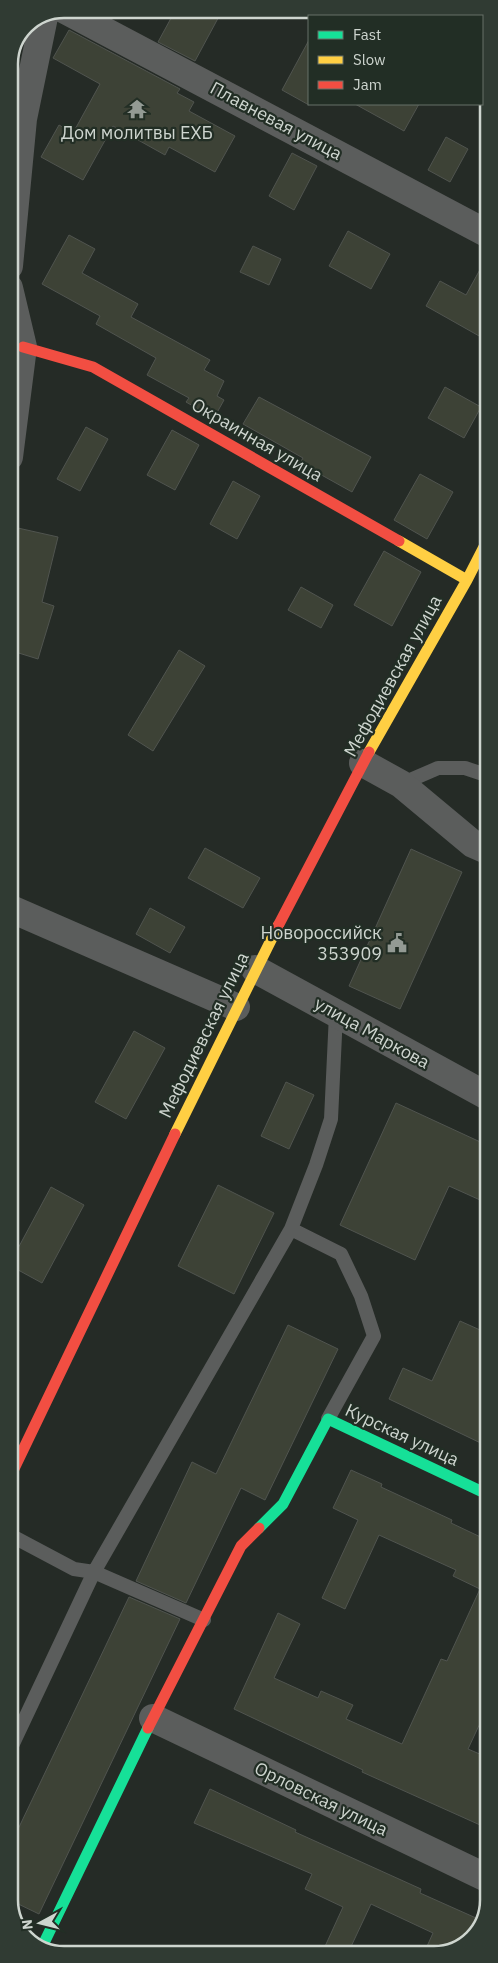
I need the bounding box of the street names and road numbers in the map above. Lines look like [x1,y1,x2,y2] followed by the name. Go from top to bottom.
[206,76,346,165] street label: Плавневая улица
[187,393,327,487] street label: Окраинная улица
[339,590,447,761] street label: Мефодиевская улица
[153,948,254,1121] street label: Мефодиевская улица
[311,991,434,1074] street label: улица Маркова
[342,1398,463,1471] street label: Курская улица
[251,1756,392,1841] street label: Орловская улица

